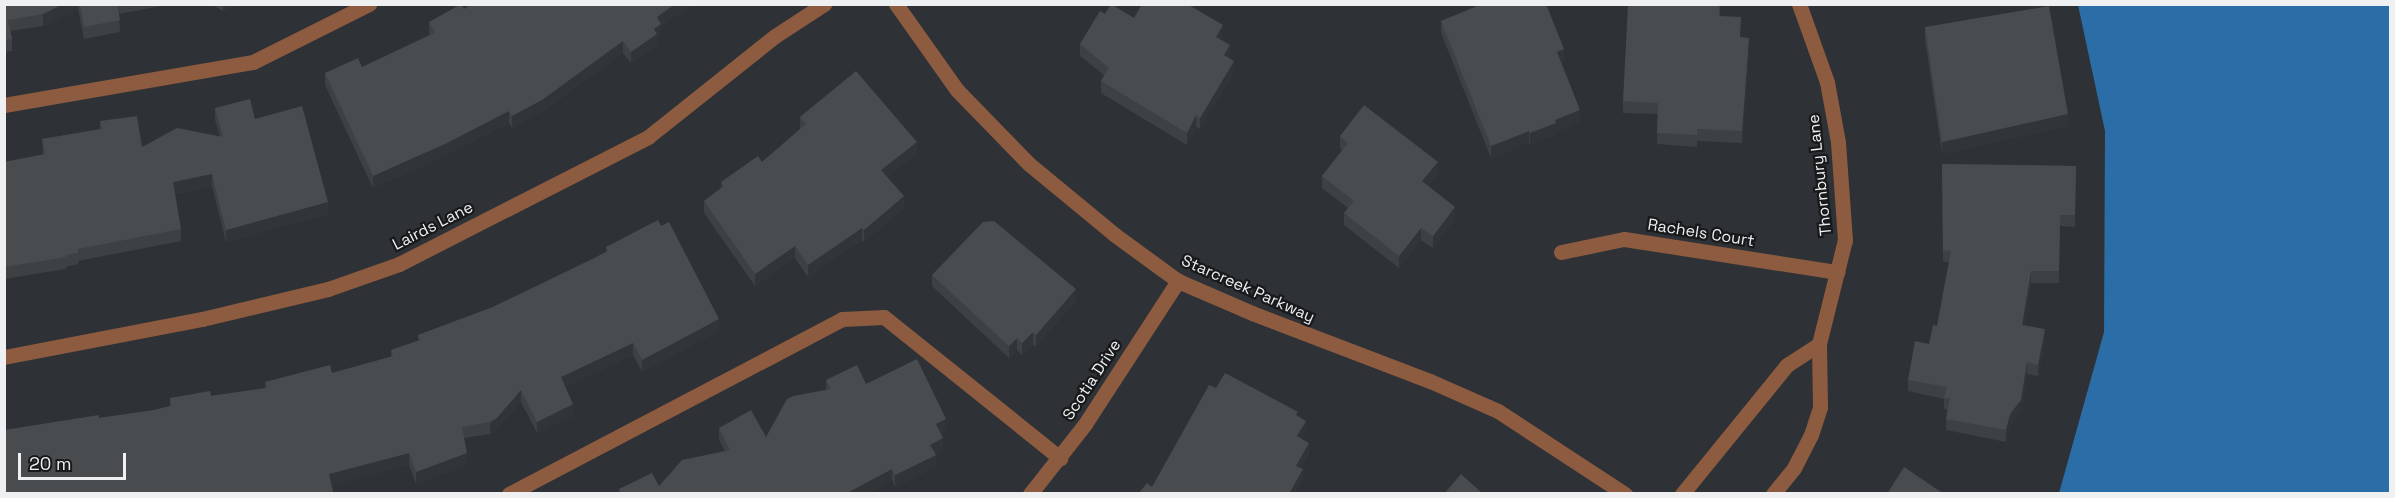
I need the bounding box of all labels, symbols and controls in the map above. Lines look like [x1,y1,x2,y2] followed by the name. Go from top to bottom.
[1804,113,1836,237] street label: Thornbury Lane
[390,198,476,254] street label: Lairds Lane
[1646,215,1756,251] street label: Rachels Court
[1178,251,1318,327] street label: Starcreek Parkway
[1059,336,1125,424] street label: Scotia Drive
[21,441,129,479] scale bar
[29,452,72,475] text: 20 m

